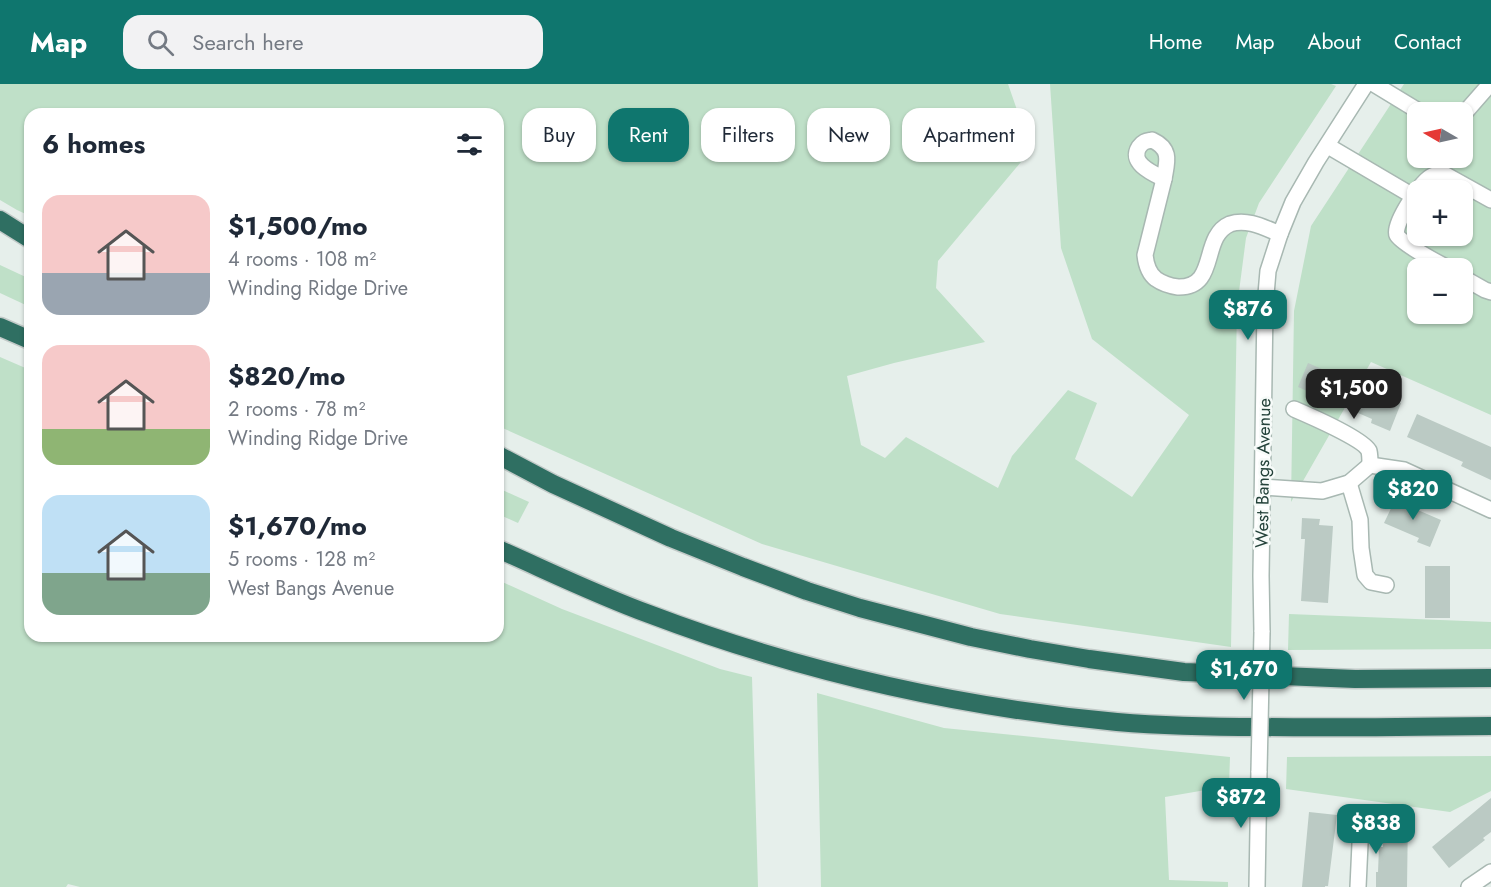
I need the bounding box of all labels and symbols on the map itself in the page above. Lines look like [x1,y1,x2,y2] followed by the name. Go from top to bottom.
[1407,102,1473,168] north arrow
[1212,290,1284,341] pin: $876
[1305,369,1403,420] pin: $1,500
[1249,398,1277,548] street label: West Bangs Avenue
[1377,470,1449,521] pin: $820
[1195,650,1293,701] pin: $1,670
[1205,778,1277,829] pin: $872
[1340,804,1412,855] pin: $838

